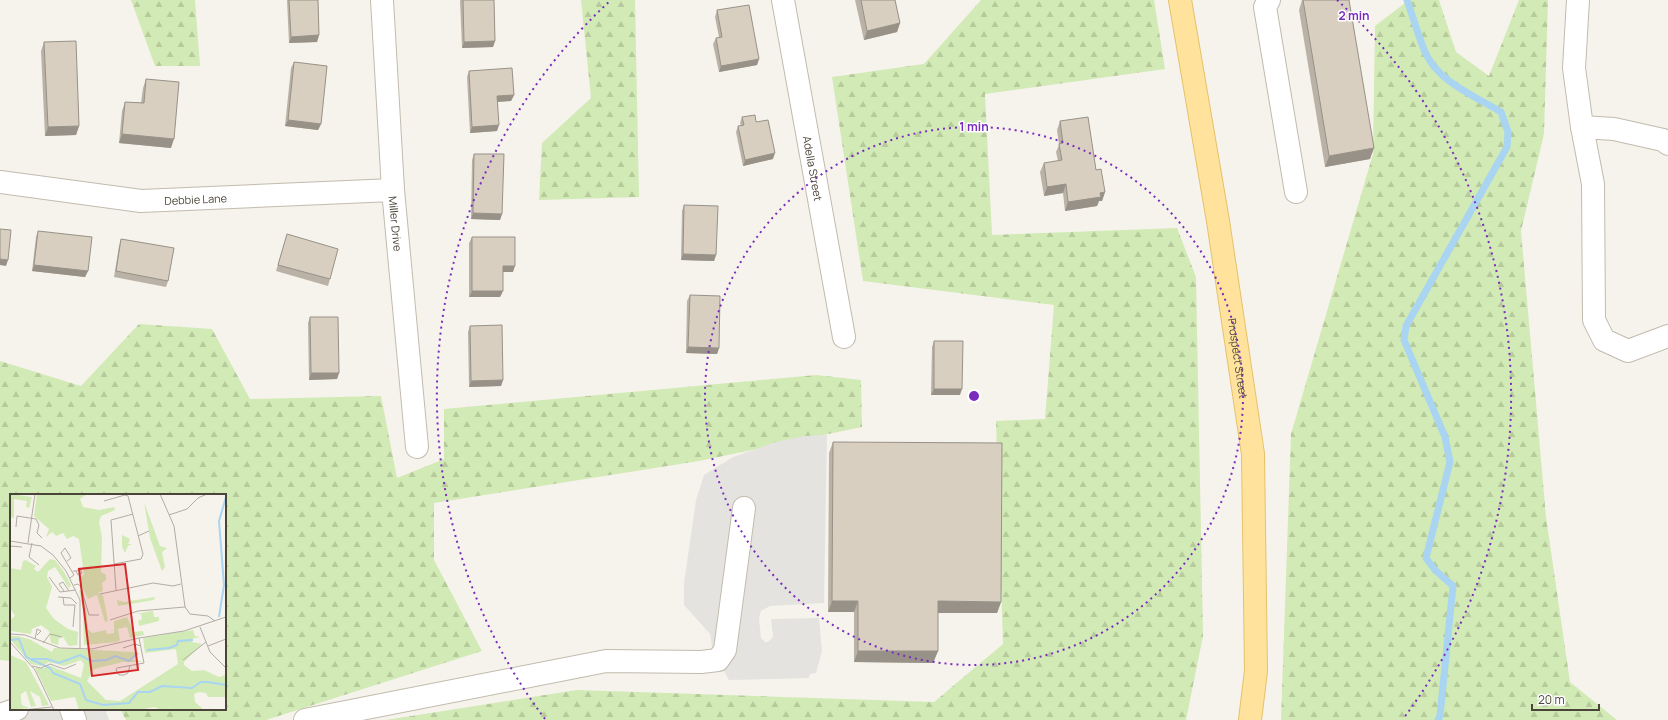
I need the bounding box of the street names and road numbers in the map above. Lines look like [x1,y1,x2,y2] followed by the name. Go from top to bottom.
[800,135,827,202] street label: Adella Street
[164,190,228,207] street label: Debbie Lane
[386,195,406,252] street label: Miller Drive
[1225,317,1252,399] street label: Prospect Street

